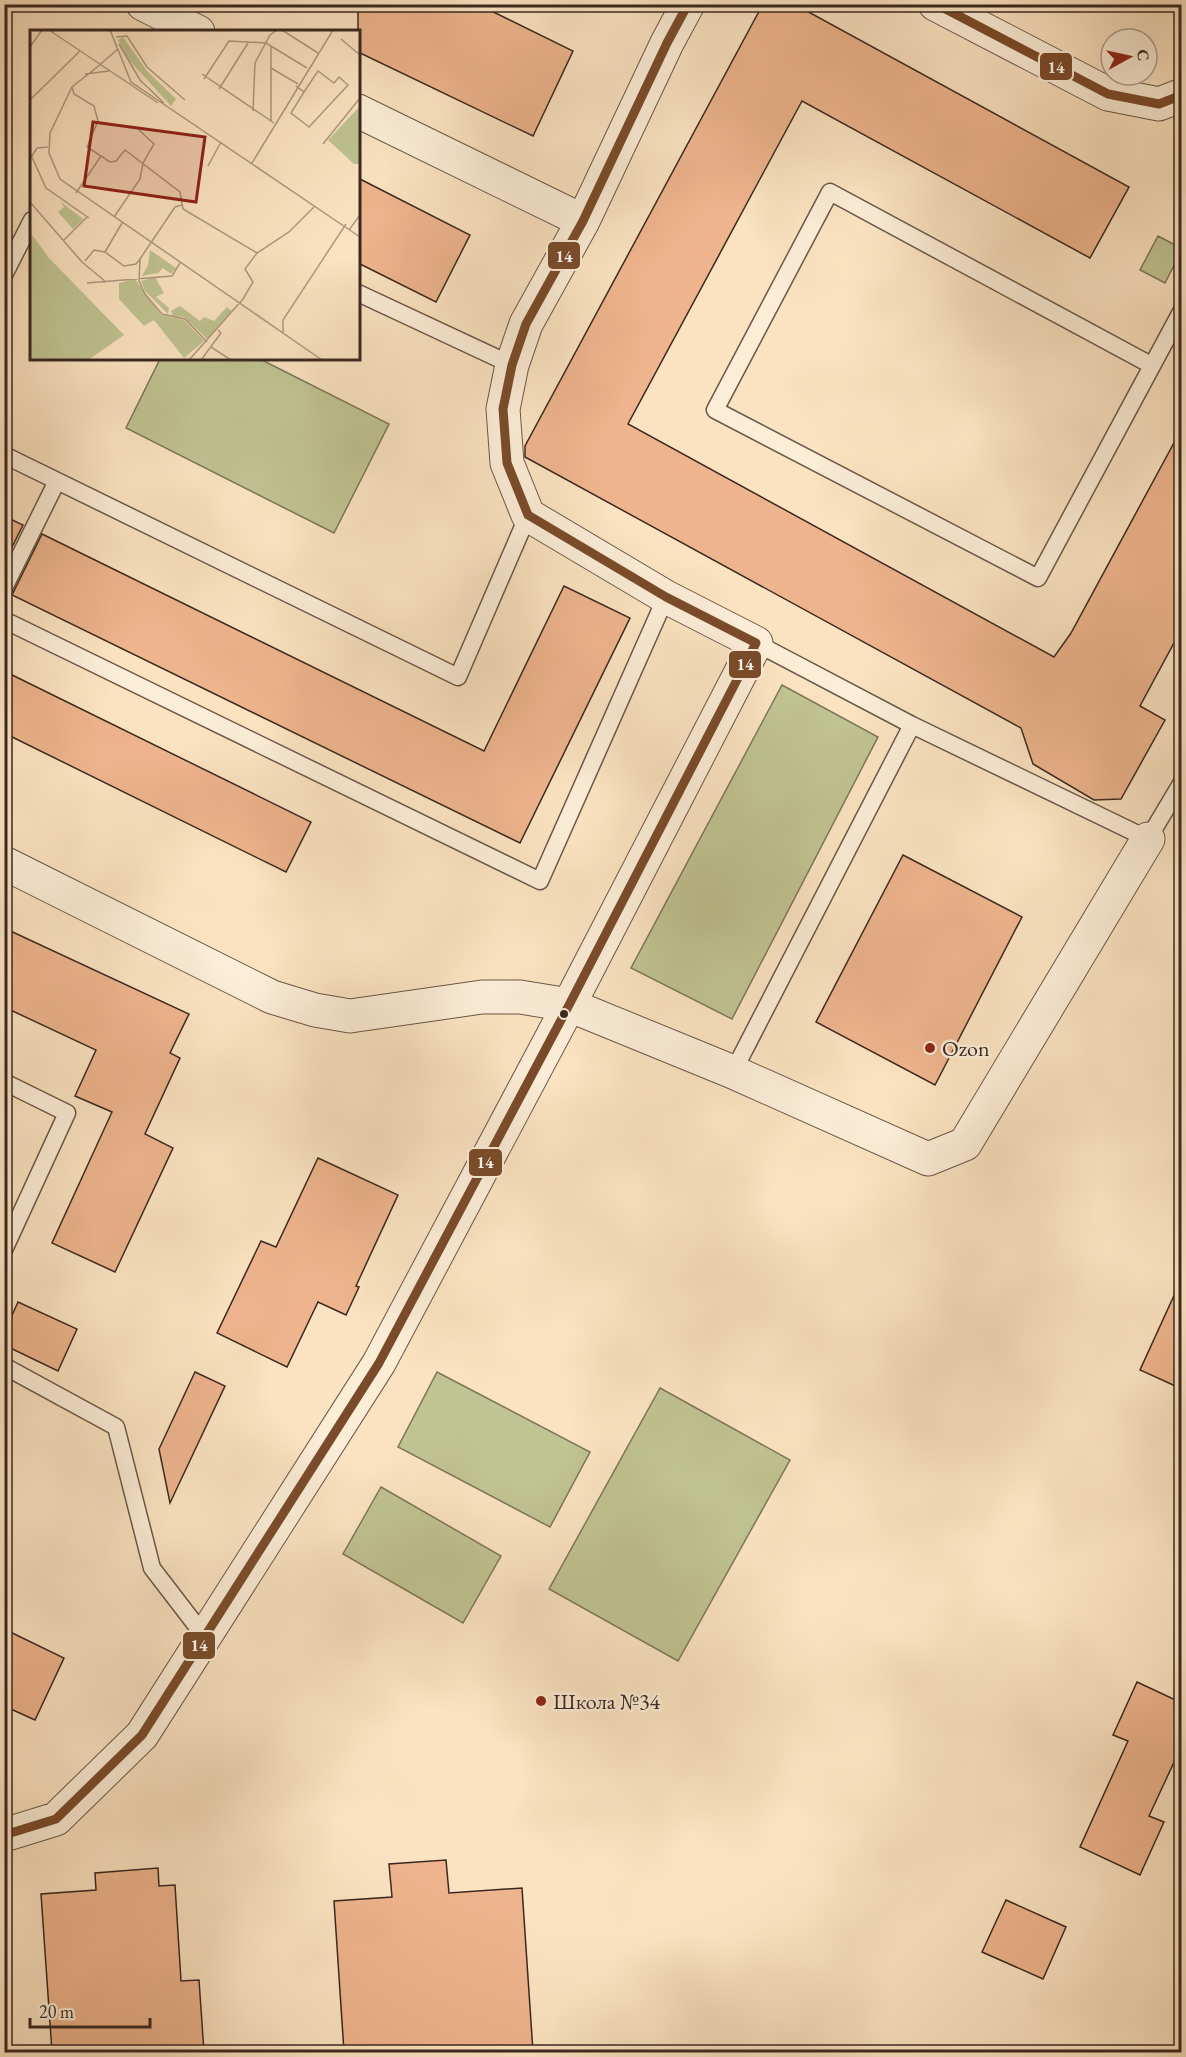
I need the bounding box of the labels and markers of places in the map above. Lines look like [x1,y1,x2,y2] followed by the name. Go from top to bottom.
[558,1008,570,1020] unlabelled marker
[942,1034,990,1063] place label: Ozon
[923,1041,937,1055] marker: Ozon
[553,1687,661,1716] place label: Школа №34
[534,1694,548,1708] marker: Школа №34

